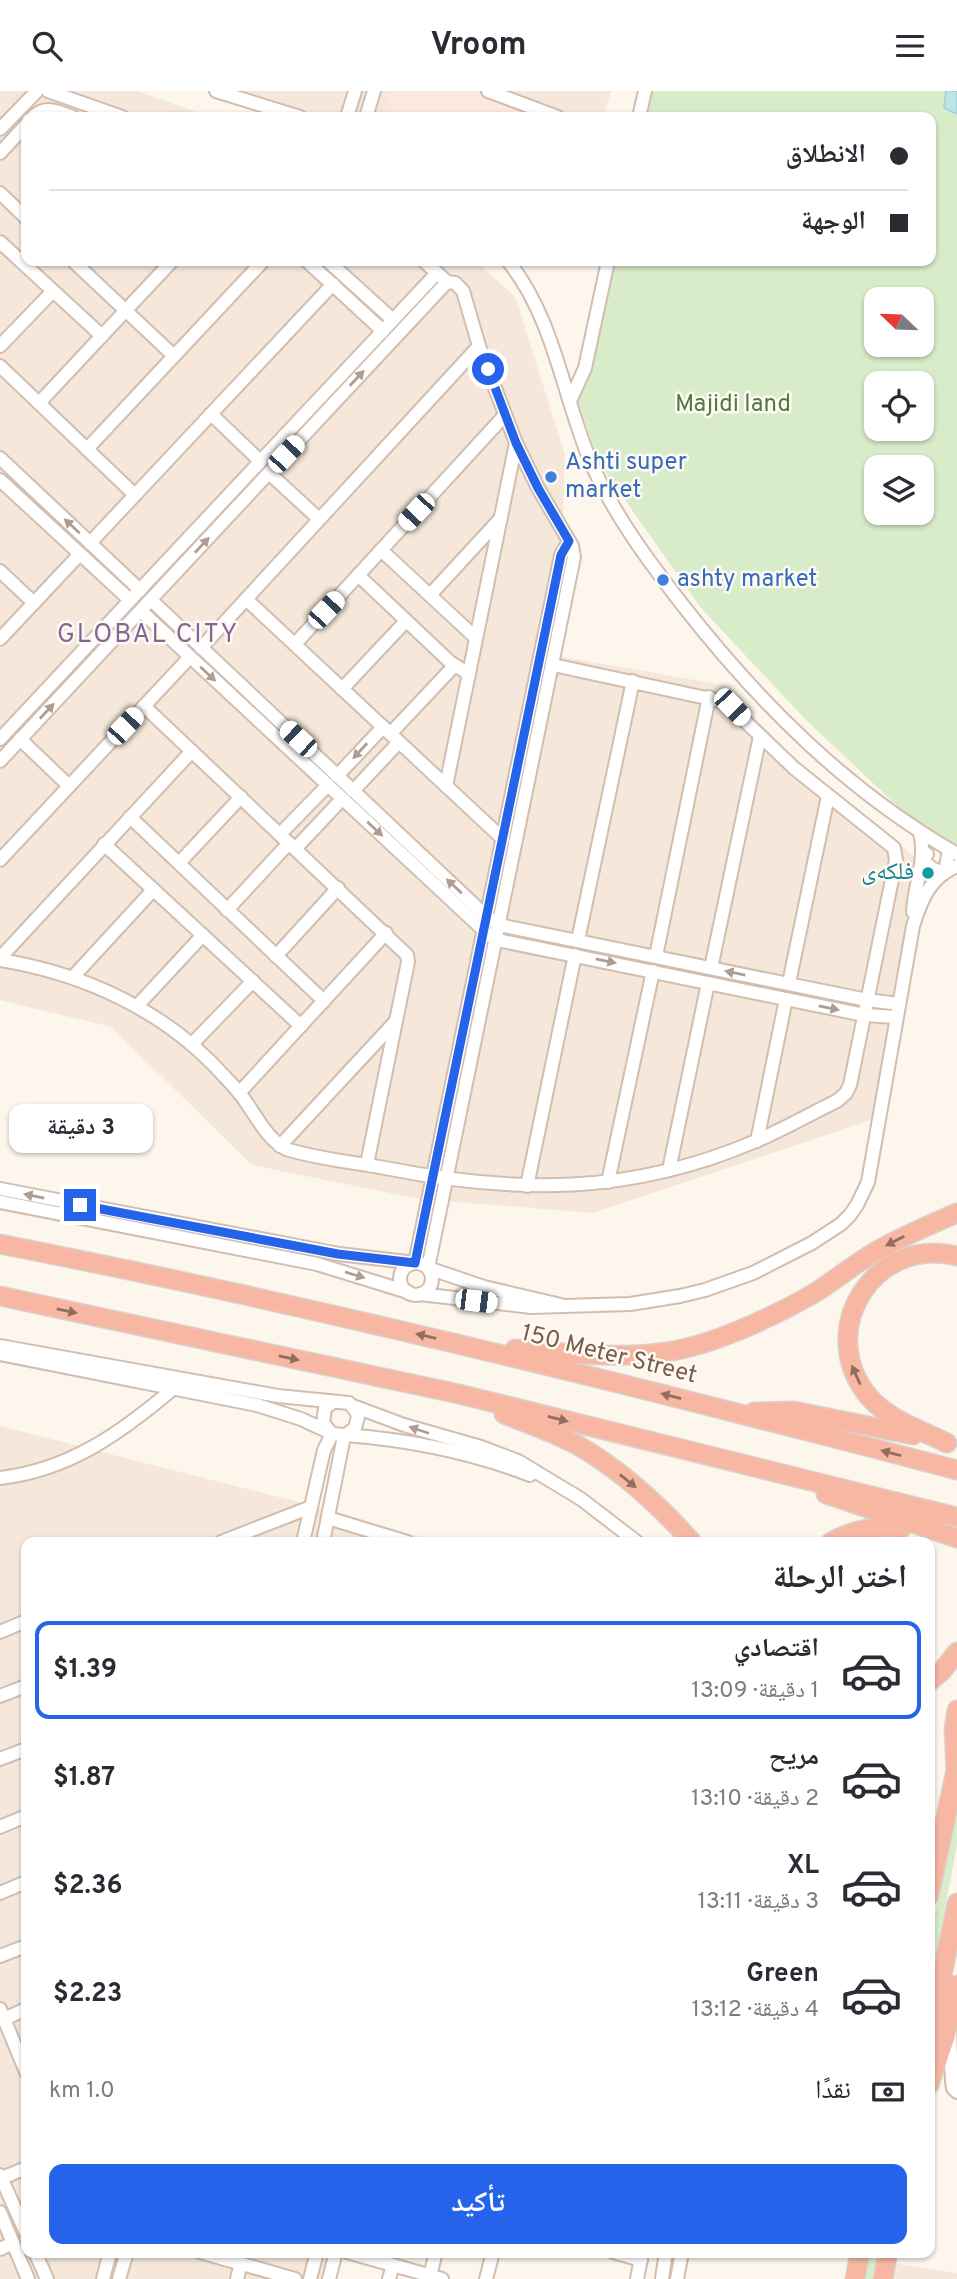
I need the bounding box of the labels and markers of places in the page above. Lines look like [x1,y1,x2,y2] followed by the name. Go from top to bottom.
[565,448,687,506] place label: Ashti super market
[543,469,559,485] marker: Ashti super market
[677,565,817,595] place label: ashty market
[655,572,671,588] marker: ashty market
[861,858,914,888] place label: فلکەی
[920,865,936,881] marker: فلکەی

